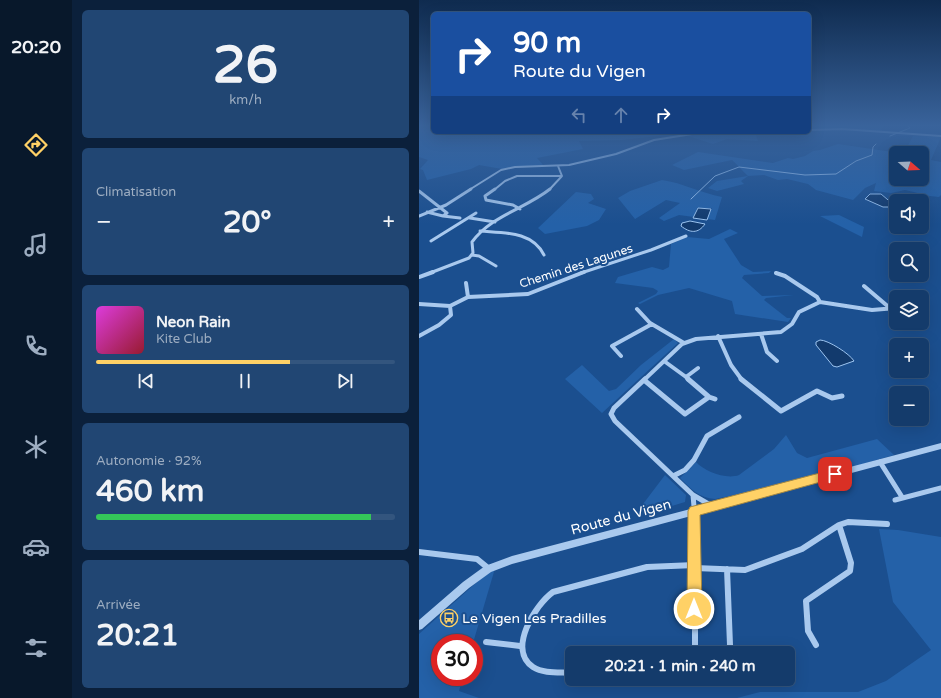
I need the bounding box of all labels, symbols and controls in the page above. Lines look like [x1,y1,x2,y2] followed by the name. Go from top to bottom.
[513,26,581,60] text: 90 m
[447,28,499,80] icon: right
[213,34,278,97] text: 26
[11,36,61,58] text: 20:20
[513,60,646,82] text: Route du Vigen
[229,92,262,108] text: km/h
[568,104,590,126] icon: left
[610,104,632,126] icon: ahead
[652,104,674,126] icon: right
[22,131,50,159] icon: directions
[889,146,929,186] north arrow
[889,146,929,426] map controls
[96,184,176,200] text: Climatisation
[889,194,929,234] button: sound
[223,204,272,241] text: 20°
[96,209,112,235] text: −
[383,209,395,235] text: +
[22,231,50,259] icon: music
[517,241,635,291] street label: Chemin des Lagunes
[889,242,929,282] button: search
[889,290,929,330] button: layers
[156,313,230,331] text: Neon Rain
[156,331,212,347] text: Kite Club
[22,332,50,360] icon: phone
[889,338,929,378] button: +
[135,370,157,392] icon: previous
[234,370,256,392] icon: pause
[334,370,356,392] icon: next
[889,386,929,426] button: −
[22,433,50,461] icon: climate
[96,453,202,469] text: Autonomie · 92%
[818,457,852,491] pin
[824,463,846,485] icon: arrive
[96,473,204,510] text: 460 km
[569,495,673,539] street label: Route du Vigen
[22,533,50,561] icon: car
[673,588,715,630] position arrow
[96,597,140,613] text: Arrivée
[439,608,459,628] bus stop icon: Le Vigen Les Pradilles
[462,610,607,627] place label: Le Vigen Les Pradilles
[96,617,179,654] text: 20:21
[22,634,50,662] icon: filters
[431,634,483,686] speed limit sign: 30
[605,657,755,675] text: 20:21 · 1 min · 240 m

